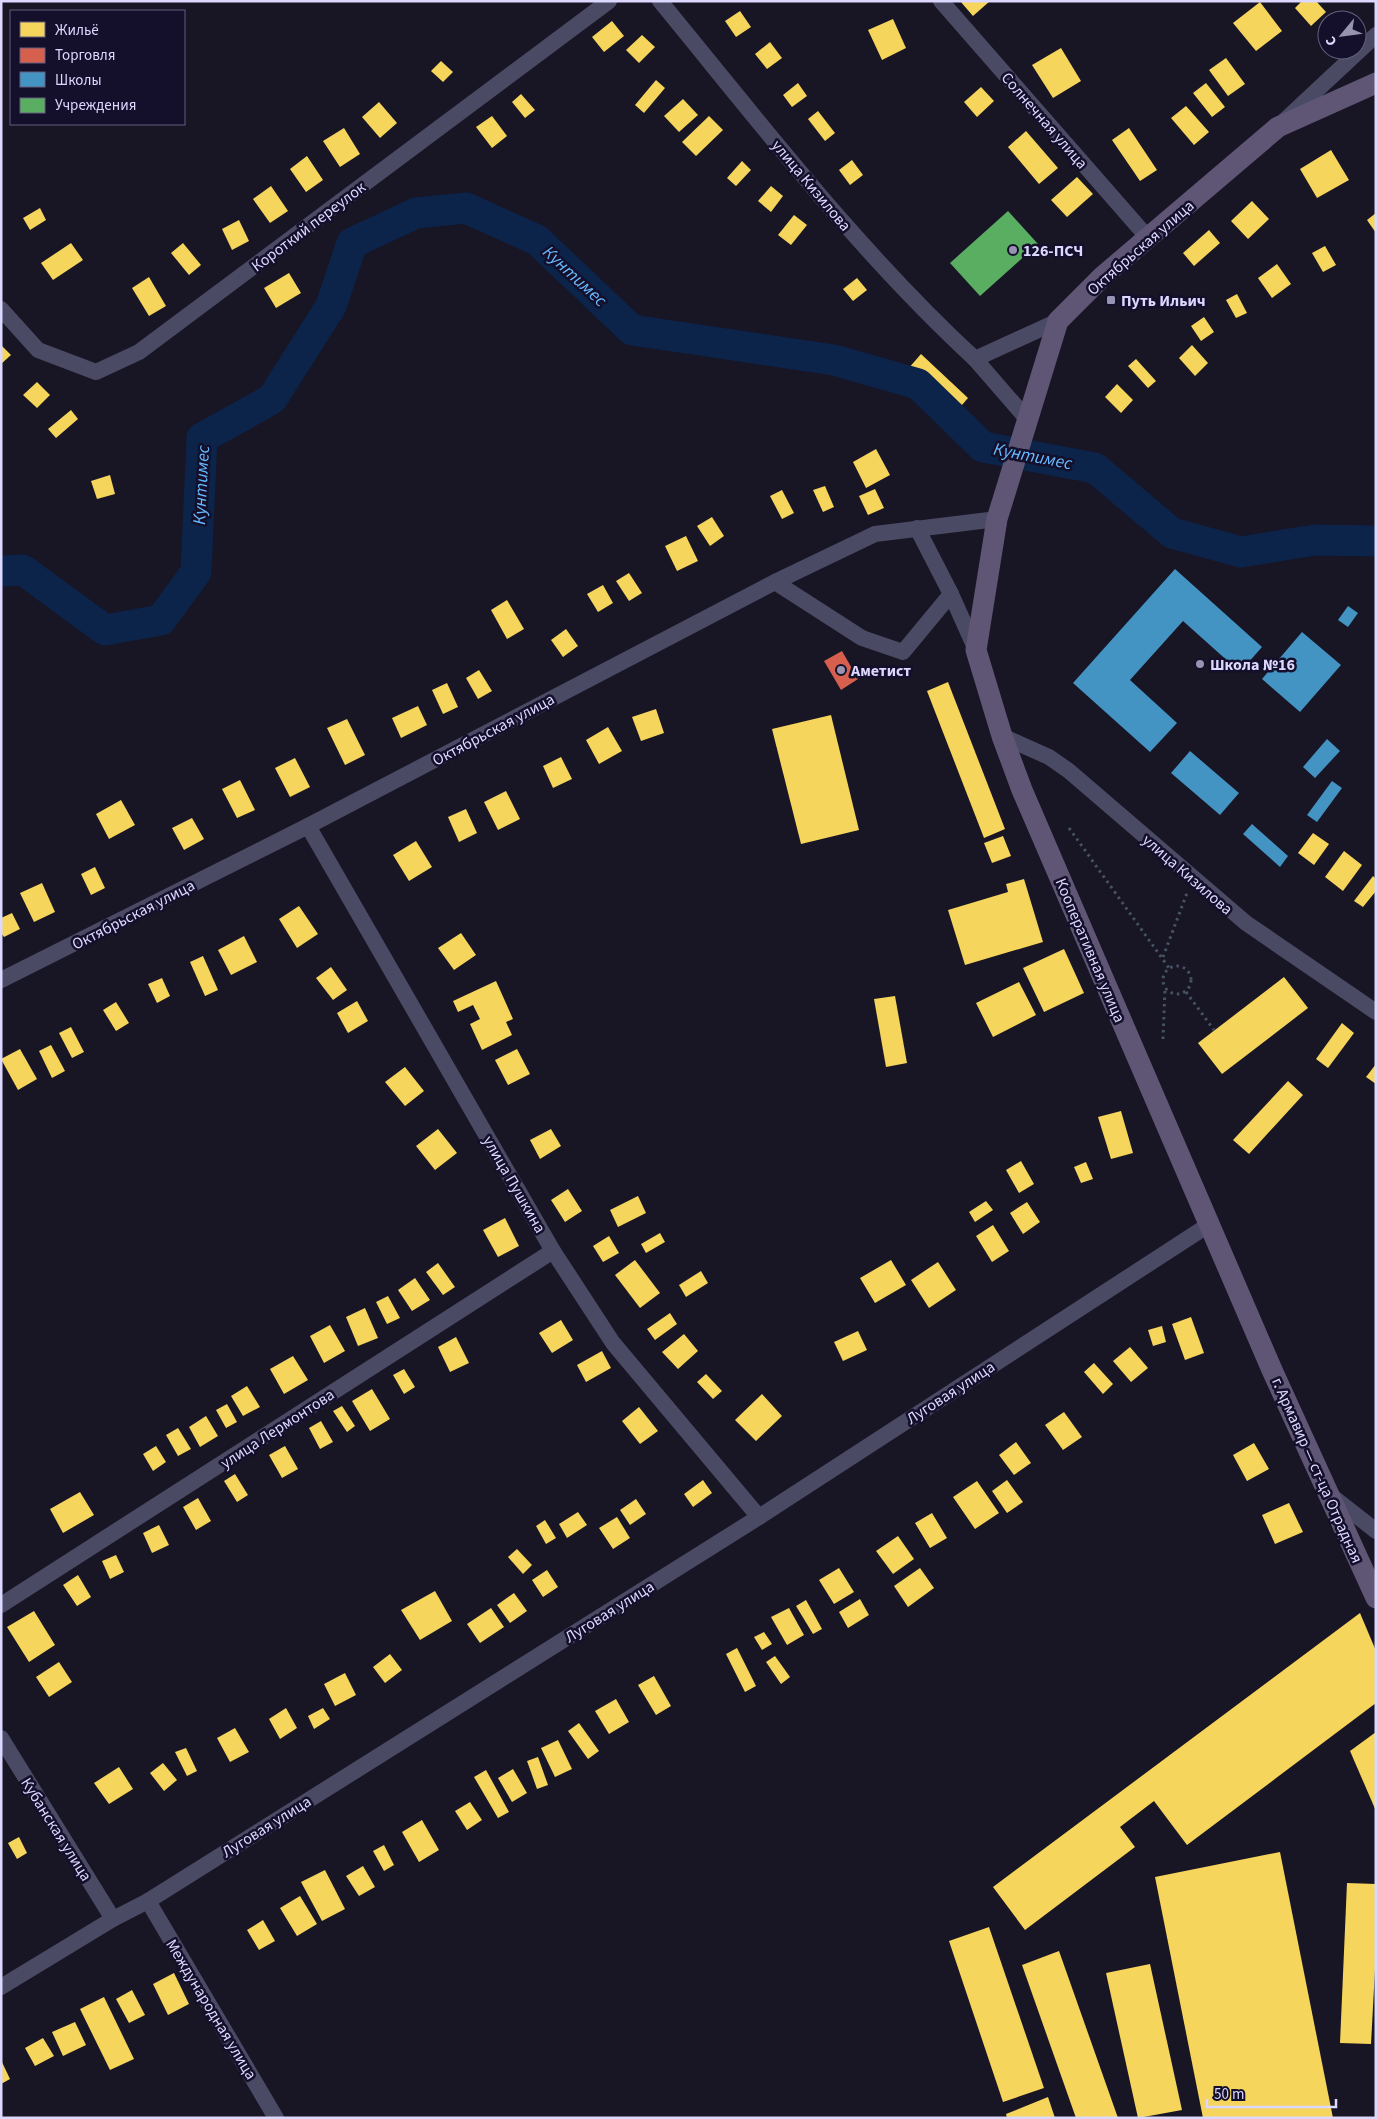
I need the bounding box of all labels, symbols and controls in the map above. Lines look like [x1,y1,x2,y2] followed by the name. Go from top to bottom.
[10,10,185,125] legend
[1317,10,1367,60] north arrow
[55,20,99,41] text: Жильё
[1321,32,1342,49] text: С
[55,45,115,66] text: Торговля
[996,67,1093,174] street label: Солнечная улица
[55,70,102,91] text: Школы
[55,95,136,116] text: Учреждения
[766,135,856,236] street label: улица Кизилова
[247,177,370,277] street label: Короткий переулок
[1082,195,1199,300] street label: Октябрьская улица
[537,240,612,313] water label: Кунтимес
[1023,240,1083,262] place label: 126-ПСЧ
[1007,244,1019,256] marker: 126-ПСЧ
[1121,290,1206,312] place label: Путь Ильич
[1105,294,1117,306] marker: Путь Ильич
[991,437,1074,476] water label: Кунтимес
[187,445,216,525] water label: Кунтимес
[1210,654,1295,676] place label: Школа №16
[1194,658,1206,670] marker: Школа №16
[850,660,911,682] place label: Аметист
[835,664,847,676] marker: Аметист
[429,688,558,771] street label: Октябрьская улица
[1137,829,1237,920] street label: улица Кизилова
[68,874,199,955] street label: Октябрьская улица
[1050,875,1130,1026] street label: Кооперативная улица
[477,1132,551,1237] street label: улица Пушкина
[902,1356,999,1430] street label: Луговая улица
[1266,1374,1368,1567] street label: г. Армавир — ст-ца Отрадная
[216,1384,339,1474] street label: улица Лермонтова
[561,1576,658,1648] street label: Луговая улица
[15,1773,97,1886] street label: Кубанская улица
[218,1791,315,1863] street label: Луговая улица
[160,1935,262,2084] street label: Международная улица
[1207,2076,1336,2108] scale bar
[1214,2084,1244,2105] text: 50 m

